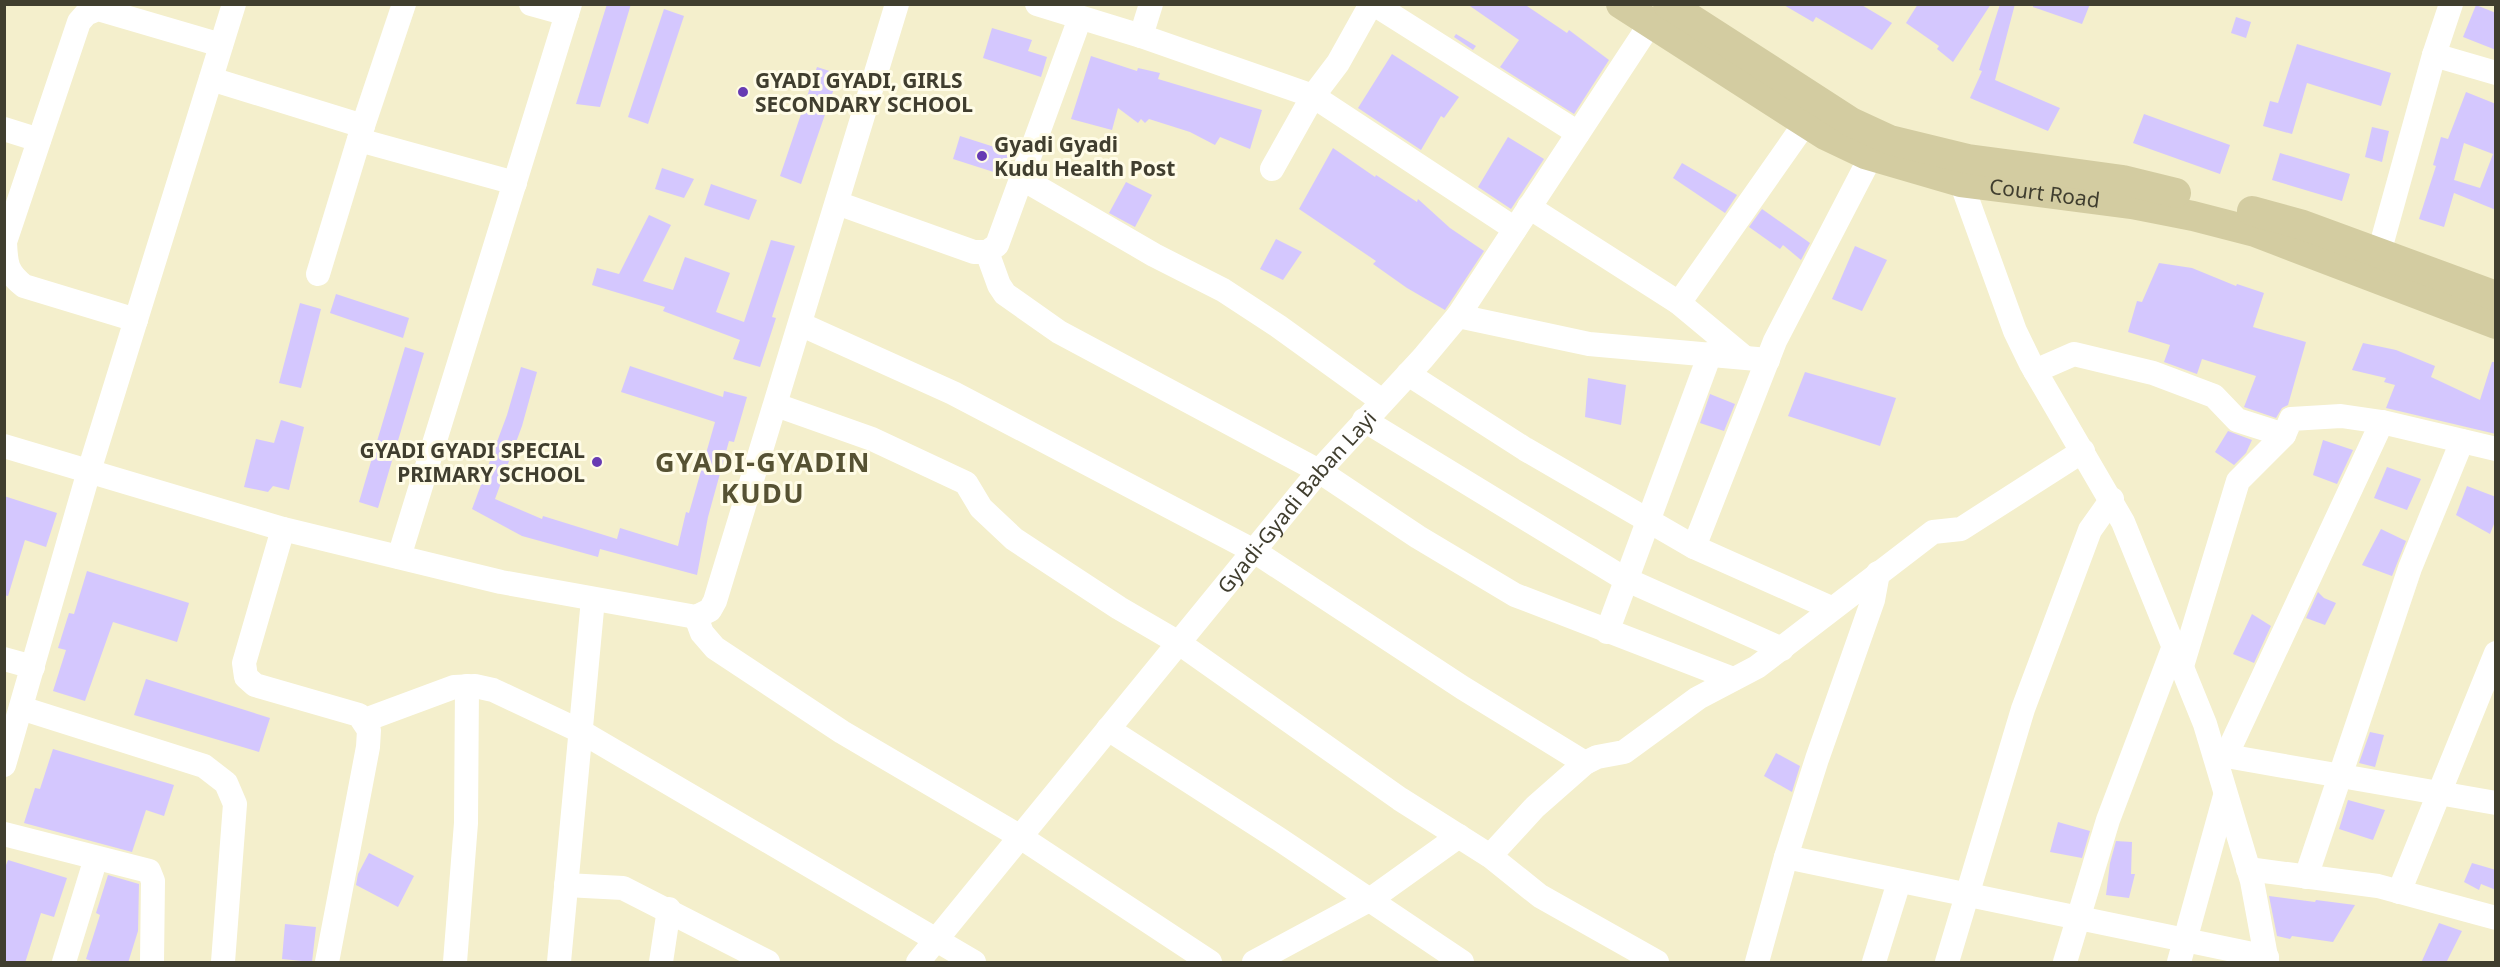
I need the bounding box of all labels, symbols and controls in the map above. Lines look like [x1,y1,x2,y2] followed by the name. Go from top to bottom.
[755,66,973,118] place label: GYADI GYADI, GIRLS SECONDARY SCHOOL
[736,85,750,99] marker: GYADI GYADI, GIRLS SECONDARY SCHOOL
[994,130,1175,182] place label: Gyadi Gyadi Kudu Health Post
[975,149,989,163] marker: Gyadi Gyadi Kudu Health Post
[1988,172,2102,214] street label: Court Road
[1211,404,1382,599] street label: Gyadi-Gyadi Baban Layi
[359,436,585,488] place label: GYADI GYADI SPECIAL PRIMARY SCHOOL
[655,443,871,511] district label: GYADI-GYADIN KUDU
[590,455,604,469] marker: GYADI GYADI SPECIAL PRIMARY SCHOOL

